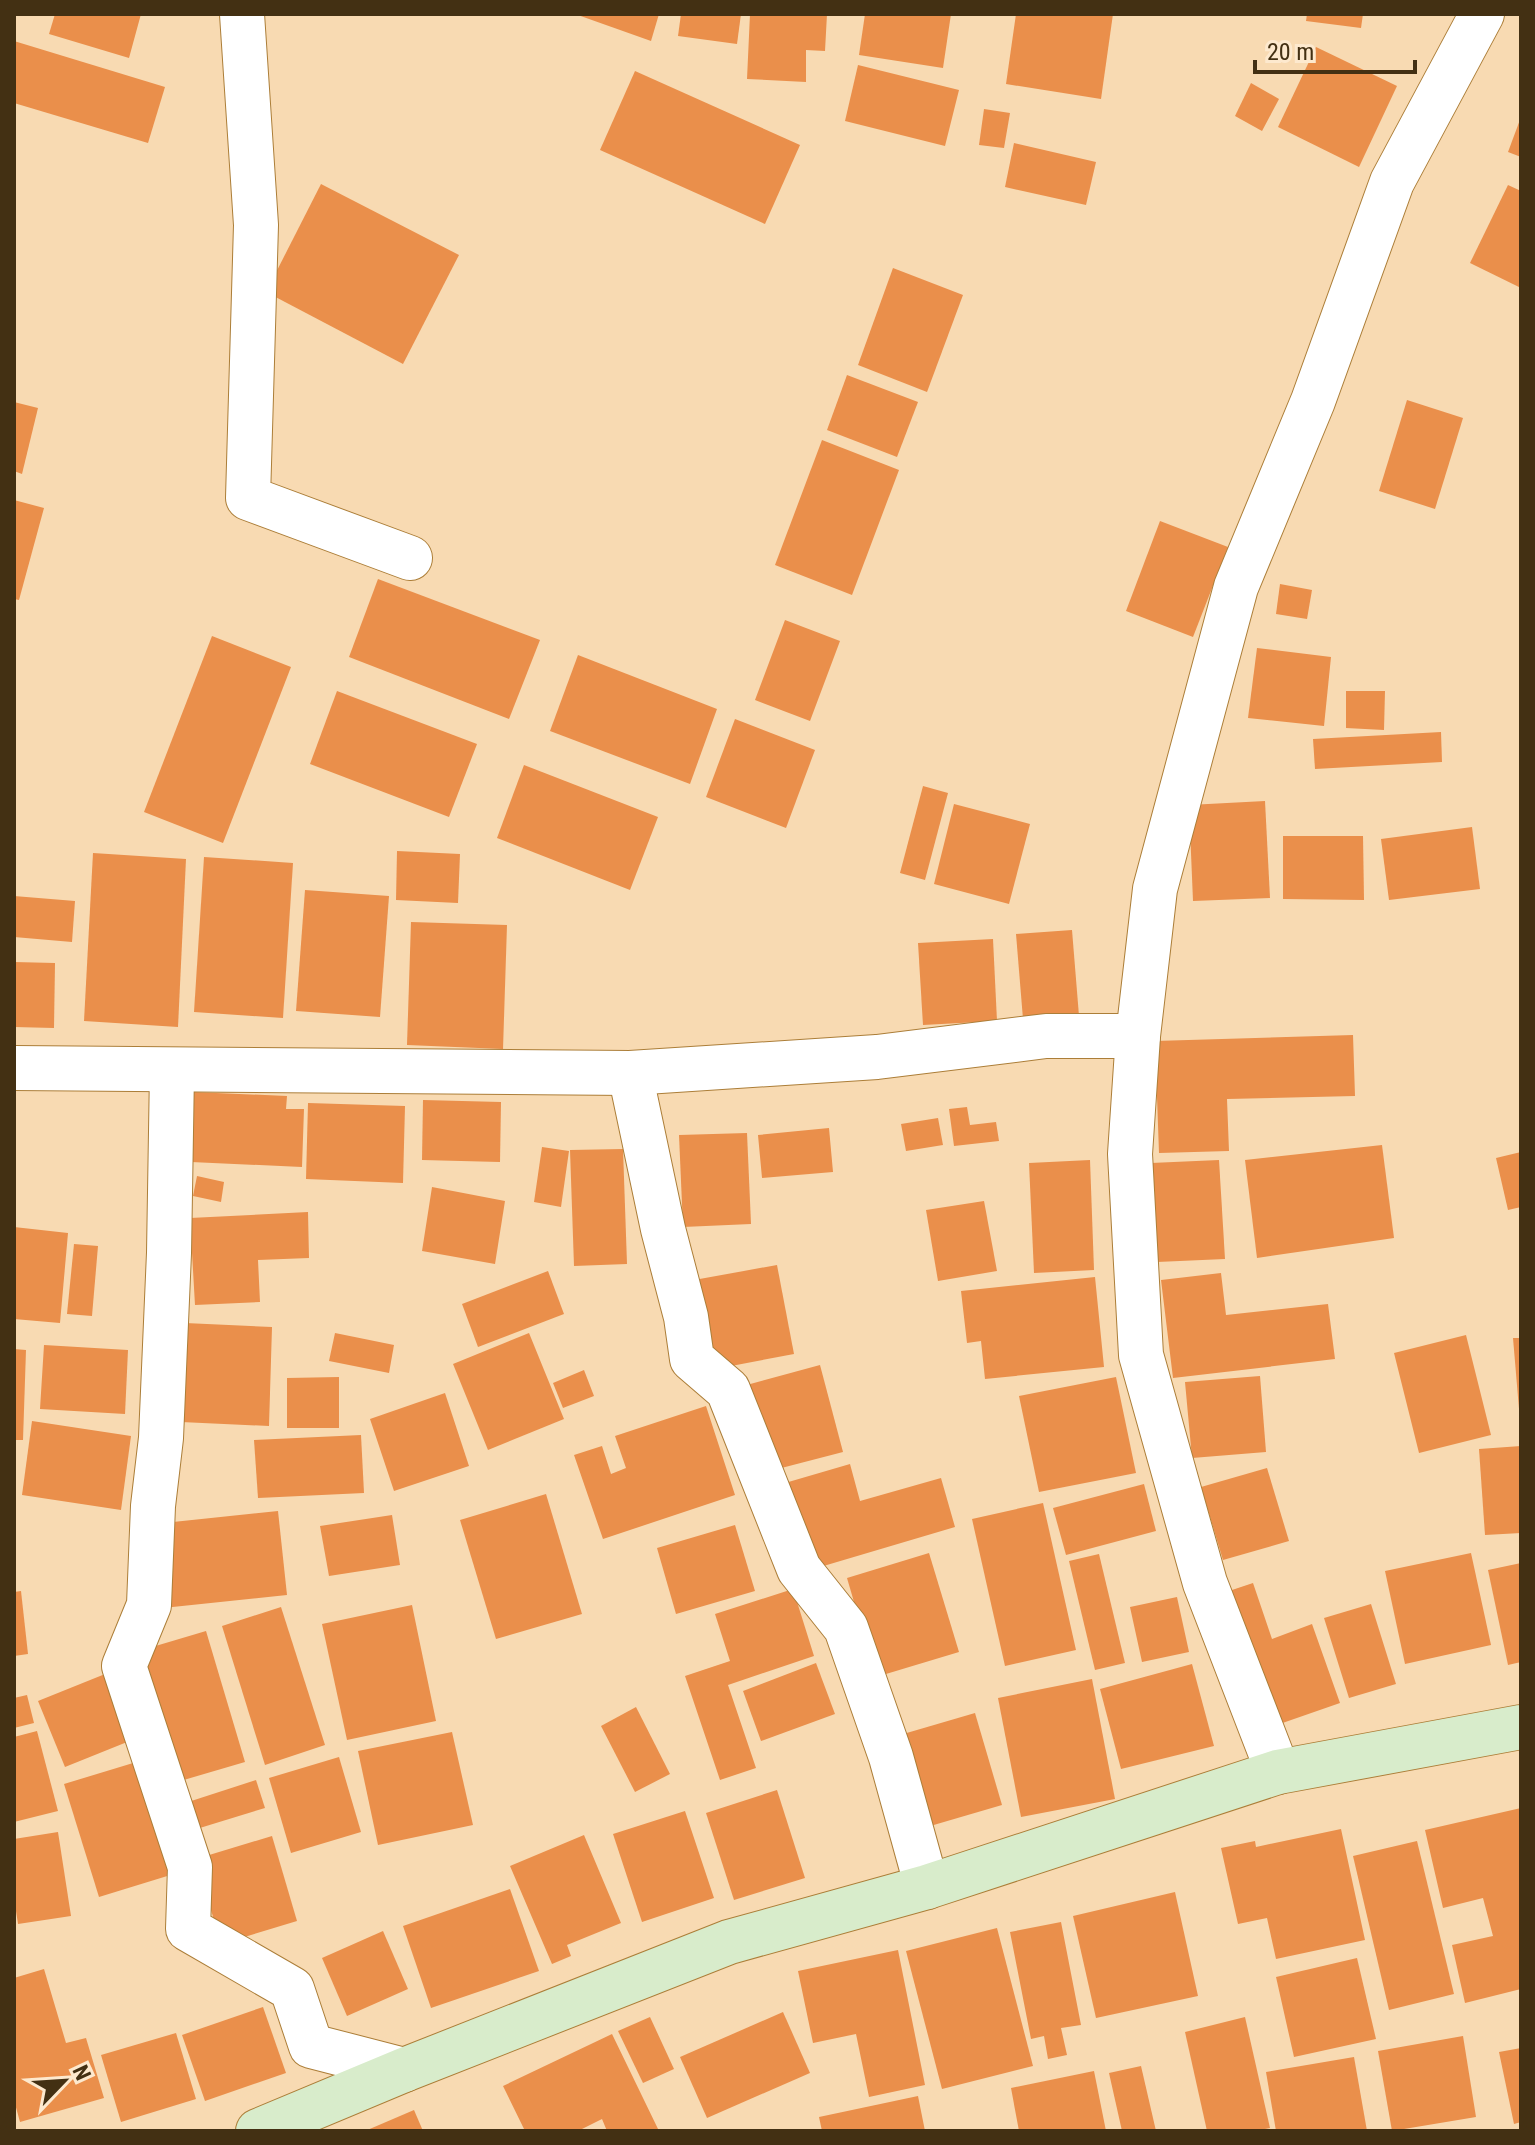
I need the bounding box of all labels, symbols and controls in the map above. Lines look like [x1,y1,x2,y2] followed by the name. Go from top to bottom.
[1255,24,1415,74] scale bar
[1267,38,1314,66] text: 20 m
[24,2041,104,2121] north arrow
[67,2061,96,2084] text: N

